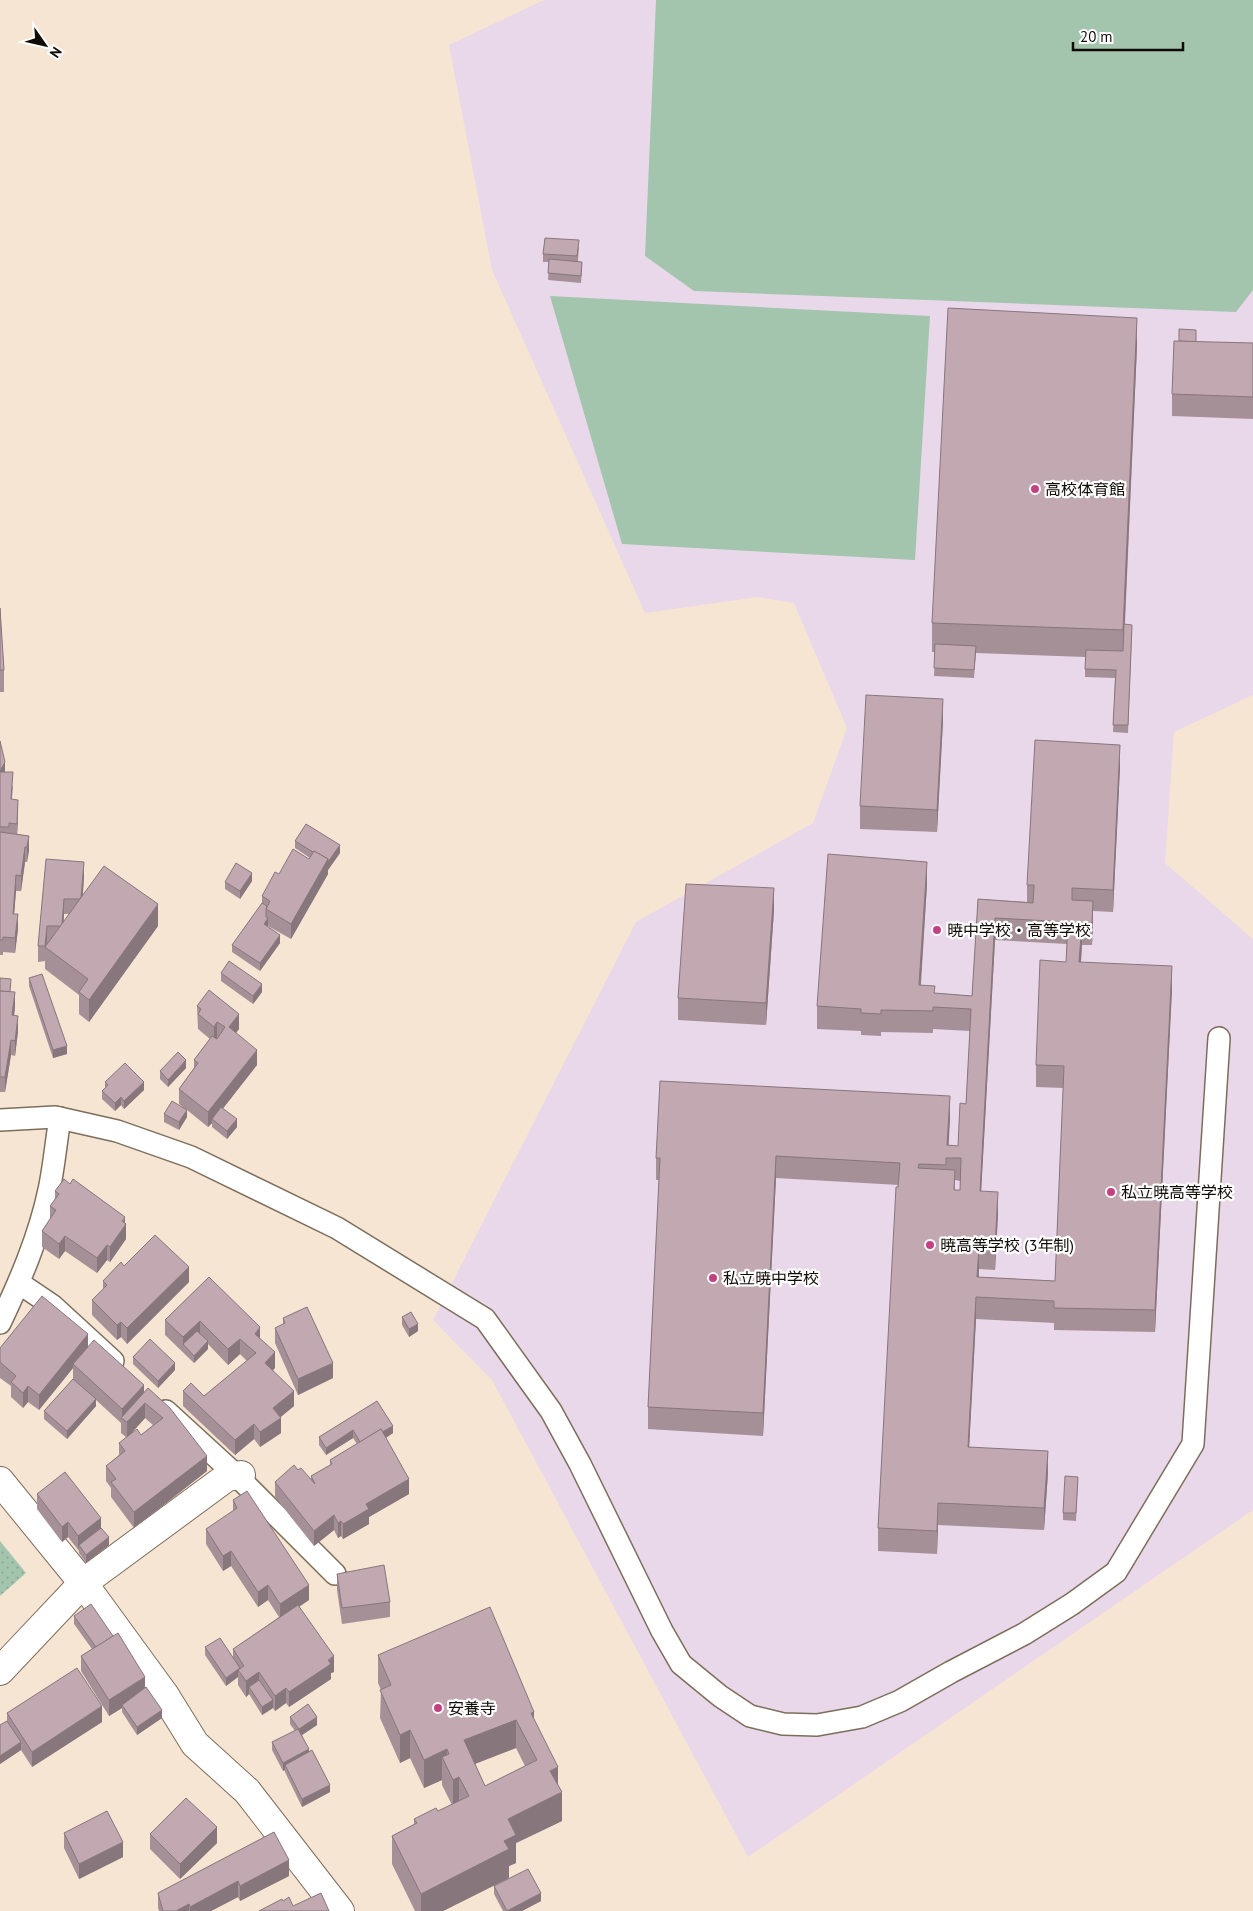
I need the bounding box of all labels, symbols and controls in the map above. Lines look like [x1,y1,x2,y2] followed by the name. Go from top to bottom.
[20,20,70,70] north arrow
[1073,20,1183,52] scale bar
[1080,27,1113,46] text: 20 m
[46,43,66,61] text: N
[1045,479,1125,499] place label: 高校体育館
[1029,483,1041,495] marker: 高校体育館
[947,920,1091,940] place label: 暁中学校・高等学校
[931,924,943,936] marker: 暁中学校・高等学校
[1121,1182,1233,1202] place label: 私立暁高等学校
[1105,1186,1117,1198] marker: 私立暁高等学校
[940,1235,1074,1255] place label: 暁高等学校 (3年制)
[924,1239,936,1251] marker: 暁高等学校 (3年制)
[723,1268,819,1288] place label: 私立暁中学校
[707,1272,719,1284] marker: 私立暁中学校
[448,1698,496,1718] place label: 安養寺
[432,1702,444,1714] marker: 安養寺

